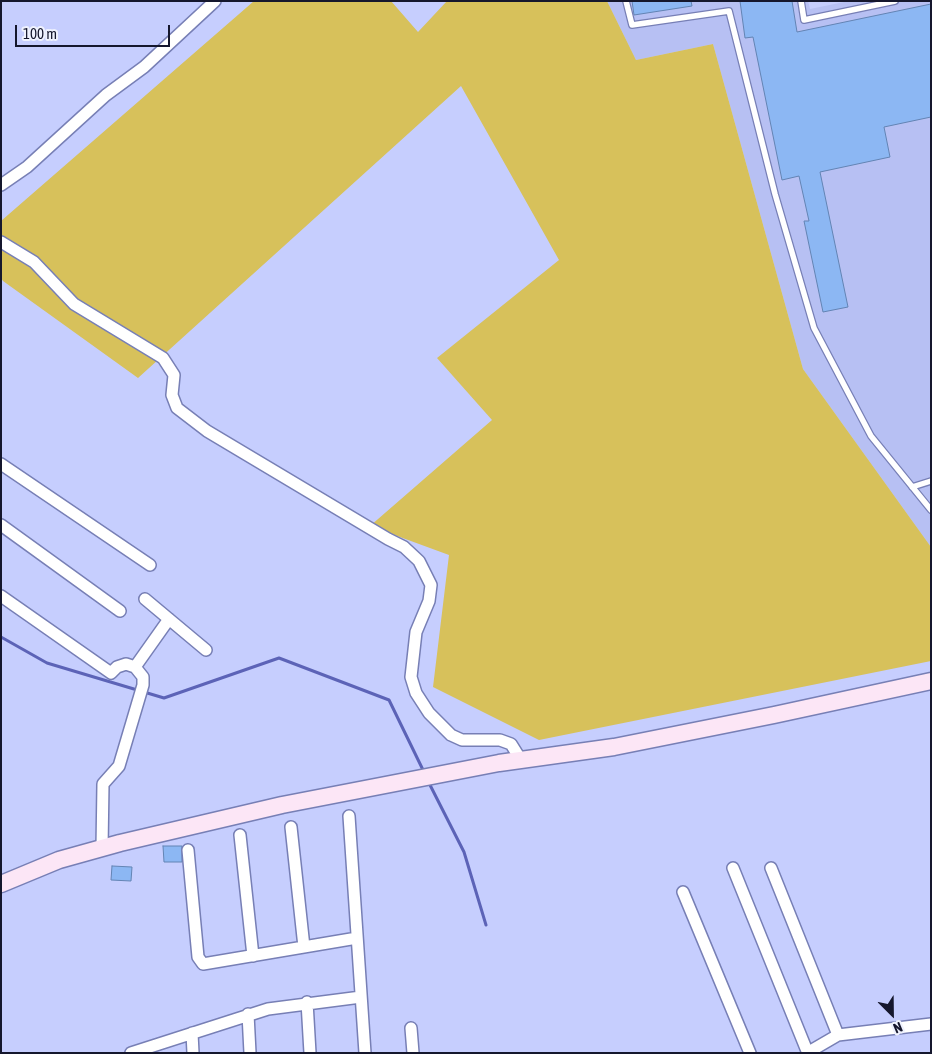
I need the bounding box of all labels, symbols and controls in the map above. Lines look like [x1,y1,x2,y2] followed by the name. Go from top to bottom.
[18,15,172,47] scale bar
[23,25,57,42] text: 100 m
[867,989,917,1039] north arrow
[891,1019,905,1037] text: N

